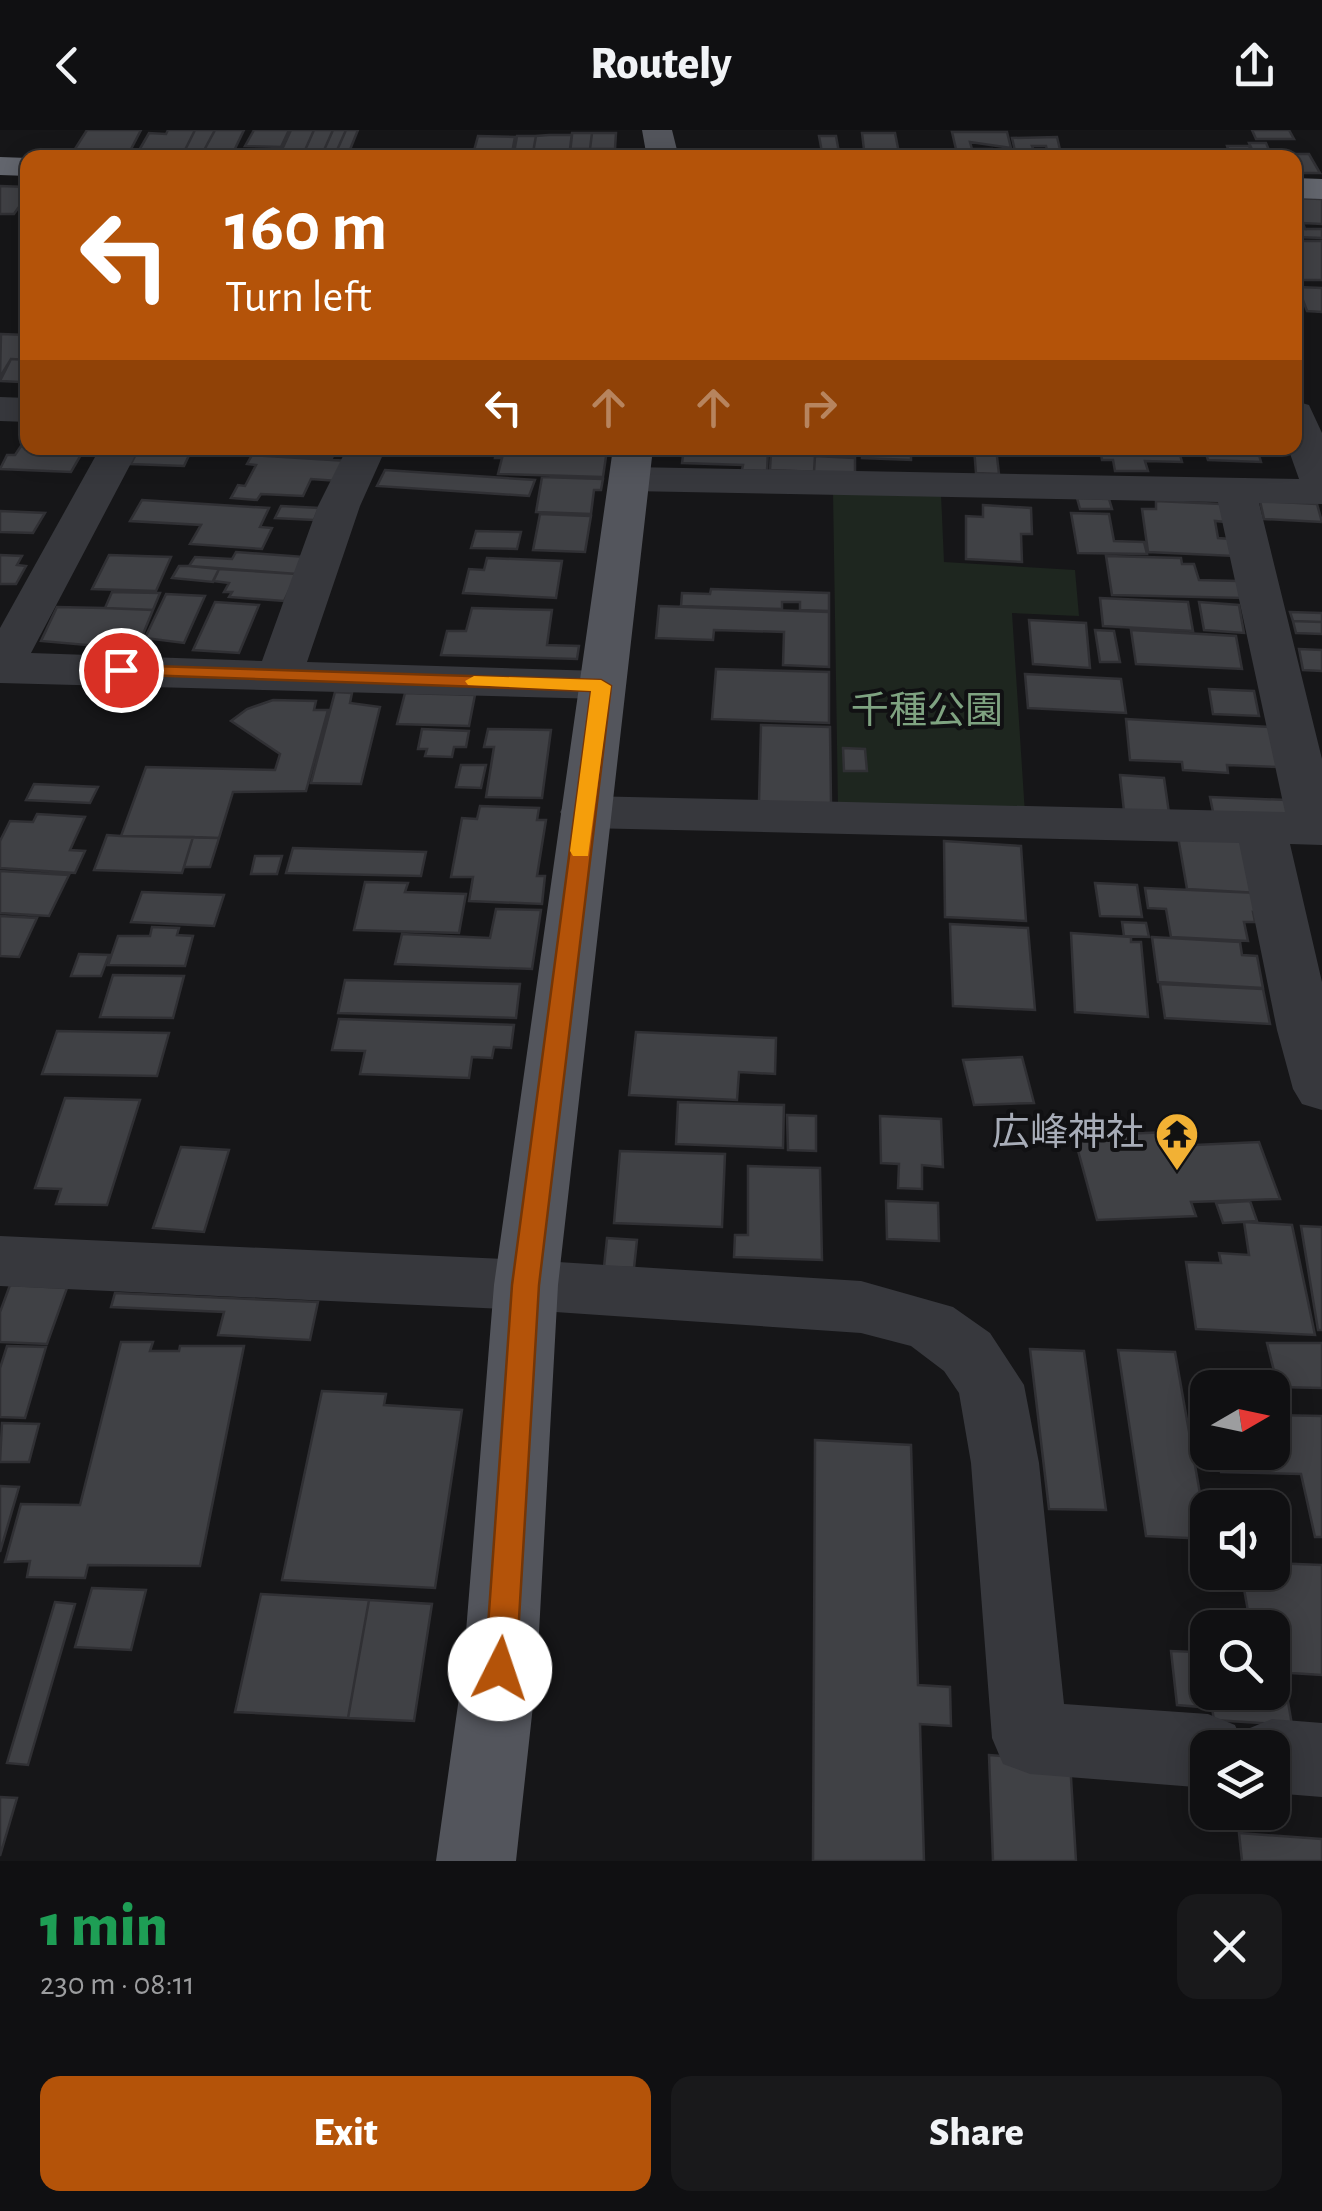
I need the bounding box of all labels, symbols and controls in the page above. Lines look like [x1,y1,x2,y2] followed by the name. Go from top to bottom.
[40,38,95,93] icon: back
[1227,38,1282,93] icon: share
[590,42,732,87] text: Routely
[60,190,190,320] icon: left
[225,193,388,263] text: 160 m
[225,275,372,320] text: Turn left
[476,380,531,435] icon: left
[581,380,636,435] icon: ahead
[686,380,741,435] icon: ahead
[791,380,846,435] icon: right
[79,628,164,713] pin
[94,643,149,698] icon: arrive
[851,691,1003,731] park label: 千種公園
[1154,1111,1200,1172] temple icon: 広峰神社
[992,1112,1144,1153] place label: 広峰神社
[1190,1370,1290,1470] north arrow
[1190,1370,1290,1830] map controls
[1190,1490,1290,1590] button: sound
[1190,1610,1290,1710] button: search
[448,1617,552,1721] position arrow
[1190,1730,1290,1830] button: layers
[1177,1894,1282,1999] button: close
[40,1897,168,1957] text: 1 min
[40,1968,195,2000] text: 230 m · 08:11
[40,2076,651,2191] button: Exit
[671,2076,1282,2191] button: Share

